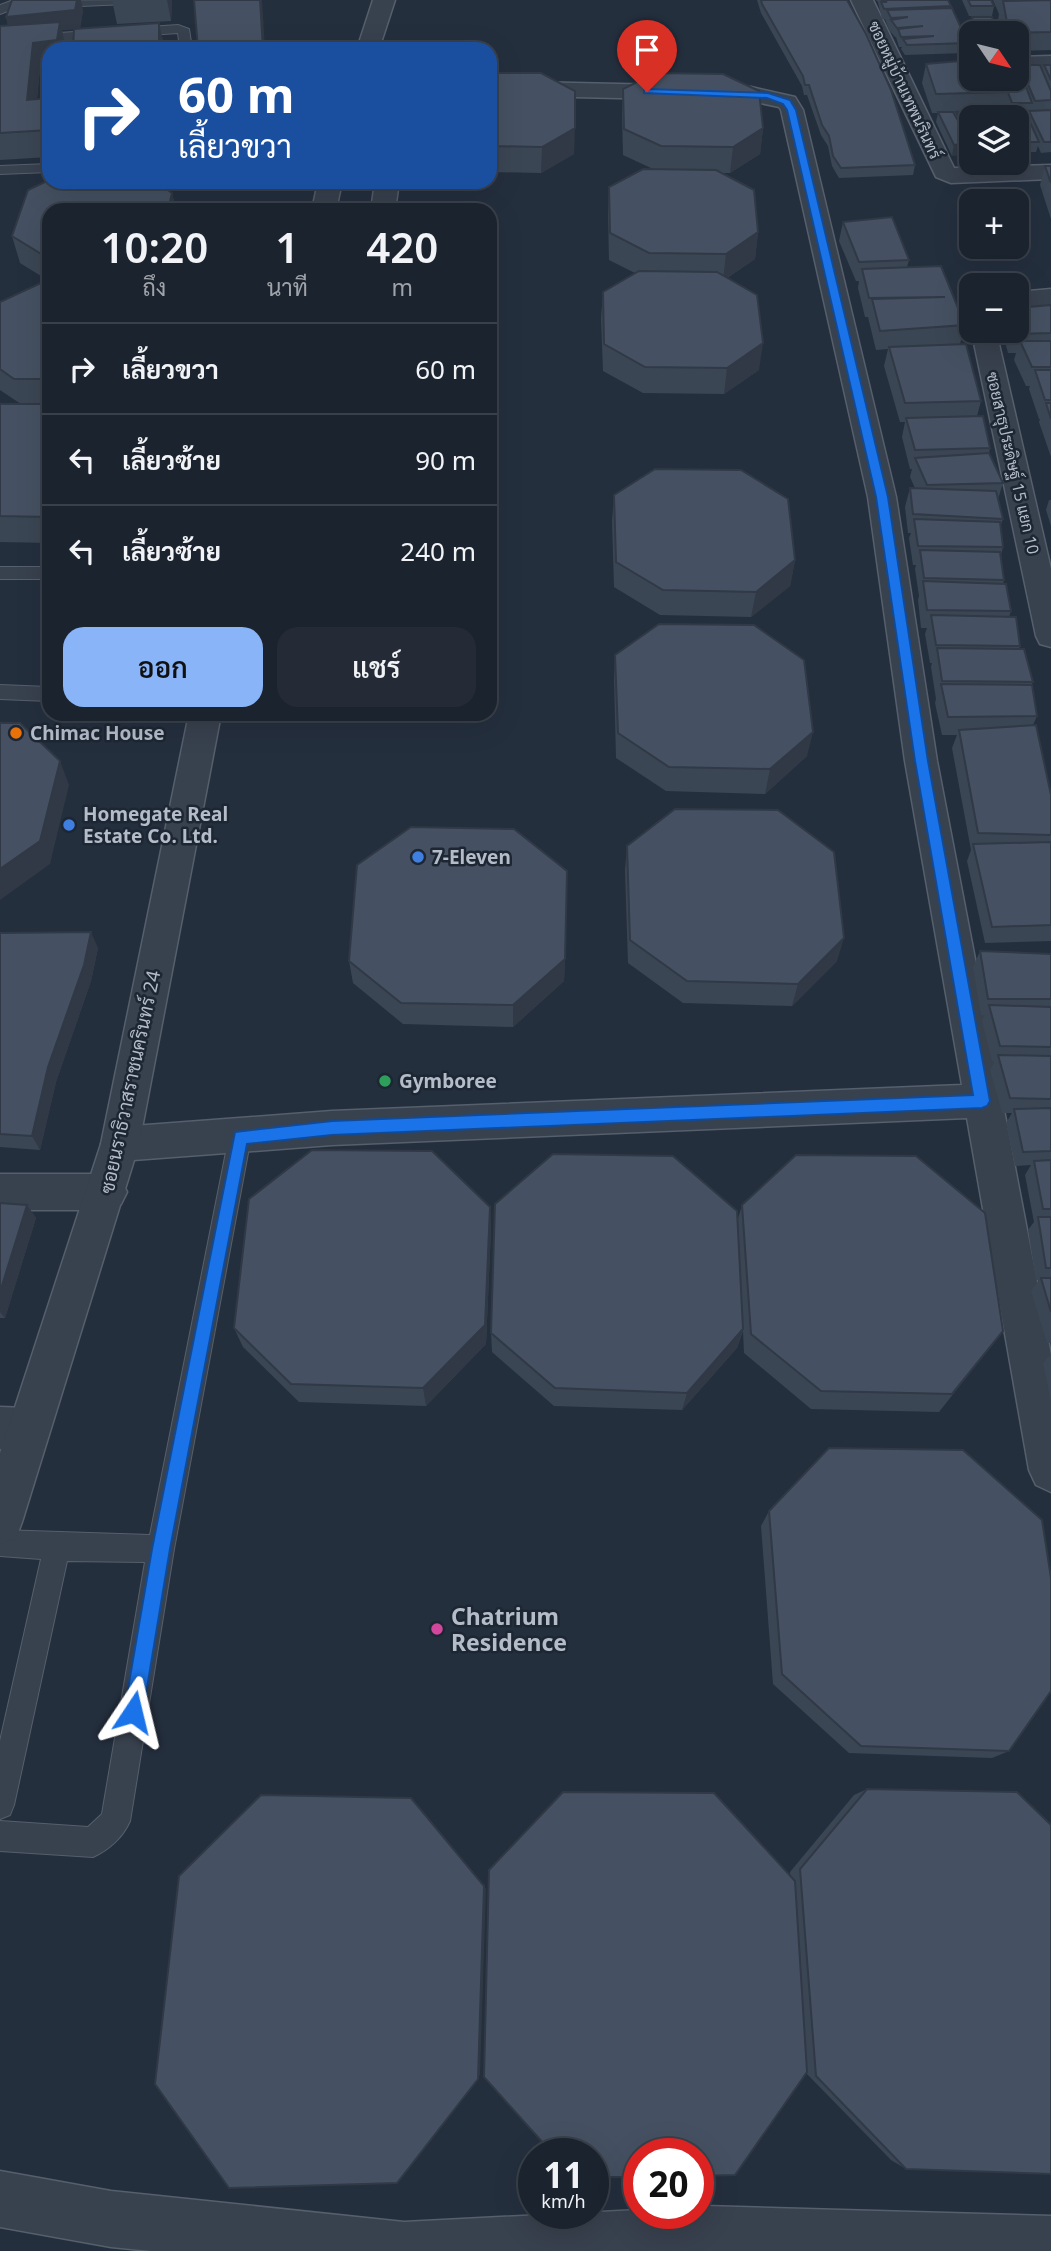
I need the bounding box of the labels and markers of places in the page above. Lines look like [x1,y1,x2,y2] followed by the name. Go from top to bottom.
[617,20,677,92] pin
[30,720,165,746] place label: Chimac House
[8,725,24,741] marker: Chimac House
[83,801,228,849] place label: Homegate Real Estate Co. Ltd.
[61,817,77,833] marker: Homegate Real Estate Co. Ltd.
[432,844,511,870] place label: 7-Eleven
[410,849,426,865] marker: 7-Eleven
[399,1068,497,1094] place label: Gymboree
[377,1073,393,1089] marker: Gymboree
[451,1600,567,1658] place label: Chatrium Residence
[429,1621,445,1637] marker: Chatrium Residence

